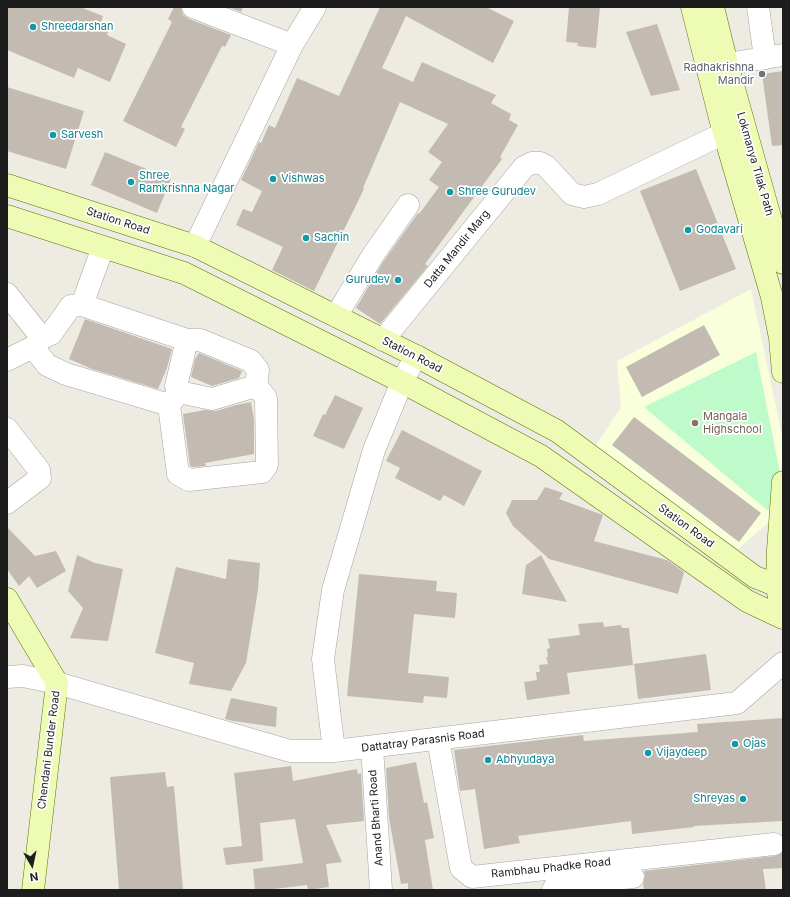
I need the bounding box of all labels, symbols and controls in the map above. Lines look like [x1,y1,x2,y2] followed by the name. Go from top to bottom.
[41,20,113,34] place label: Shreedarshan
[28,22,38,32] marker: Shreedarshan
[683,61,754,87] place label: Radhakrishna Mandir
[757,69,767,79] marker: Radhakrishna Mandir
[734,111,776,217] street label: Lokmanya Tilak Path
[61,128,103,142] place label: Sarvesh
[48,130,58,140] marker: Sarvesh
[139,169,234,195] place label: Shree Ramkrishna Nagar
[281,172,325,186] place label: Vishwas
[268,174,278,184] marker: Vishwas
[126,177,136,187] marker: Shree Ramkrishna Nagar
[458,185,536,199] place label: Shree Gurudev
[445,187,455,197] marker: Shree Gurudev
[85,205,151,237] street label: Station Road
[422,207,492,291] street label: Datta Mandir Marg
[696,223,743,237] place label: Godavari
[683,225,693,235] marker: Godavari
[314,231,349,245] place label: Sachin
[301,233,311,243] marker: Sachin
[346,273,390,287] place label: Gurudev
[393,275,403,285] marker: Gurudev
[380,334,444,376] street label: Station Road
[703,410,762,436] place label: Mangala Highschool
[690,418,700,428] marker: Mangala Highschool
[655,501,717,551] street label: Station Road
[35,690,63,810] street label: Chendani Bunder Road
[361,727,485,755] street label: Dattatray Parasnis Road
[743,737,766,751] place label: Ojas
[730,739,740,749] marker: Ojas
[656,746,707,760] place label: Vijaydeep
[643,748,653,758] marker: Vijaydeep
[496,753,554,767] place label: Abhyudaya
[483,755,493,765] marker: Abhyudaya
[366,769,386,867] street label: Anand Bharti Road
[693,792,735,806] place label: Shreyas
[738,794,748,804] marker: Shreyas
[12,845,52,885] north arrow
[491,855,611,881] street label: Rambhau Phadke Road
[29,869,39,884] text: N

